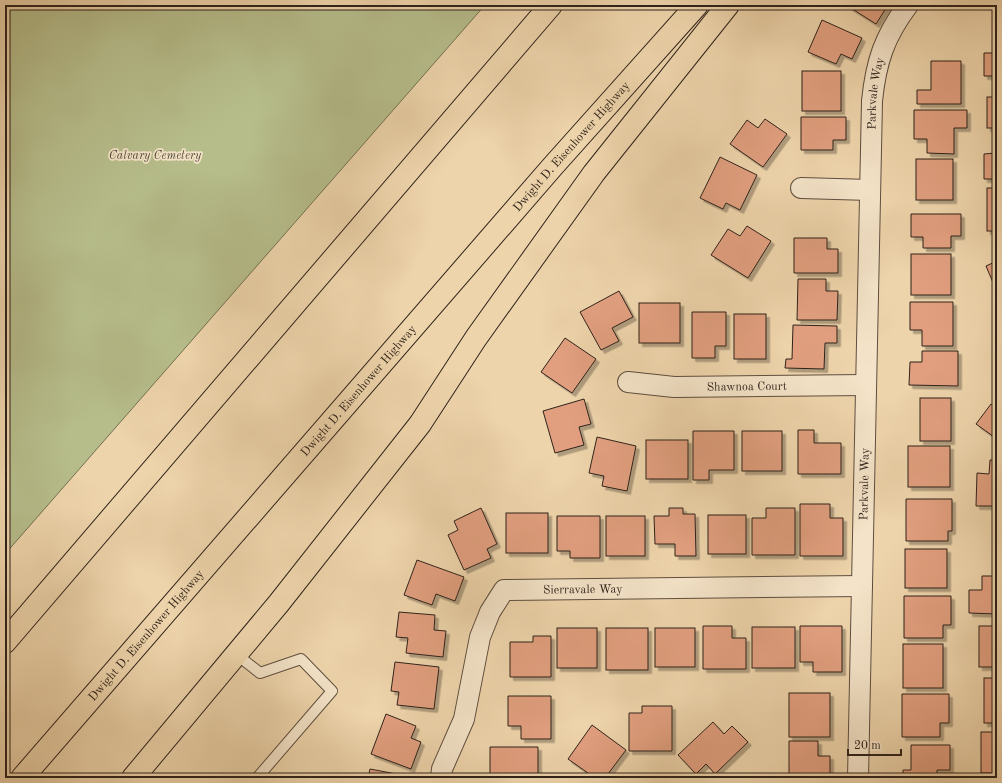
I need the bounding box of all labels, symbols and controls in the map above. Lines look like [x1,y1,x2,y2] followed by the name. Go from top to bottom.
[866,56,887,130] street label: Parkvale Way
[511,79,633,214] street label: Dwight D. Eisenhower Highway
[109,150,202,162] park label: Calvary Cemetery
[299,323,419,459] street label: Dwight D. Eisenhower Highway
[707,381,787,394] street label: Shawnoa Court
[858,447,872,521] street label: Parkvale Way
[87,568,207,704] street label: Dwight D. Eisenhower Highway
[543,584,623,597] street label: Sierravale Way
[848,731,901,757] scale bar
[854,740,881,752] text: 20 m

